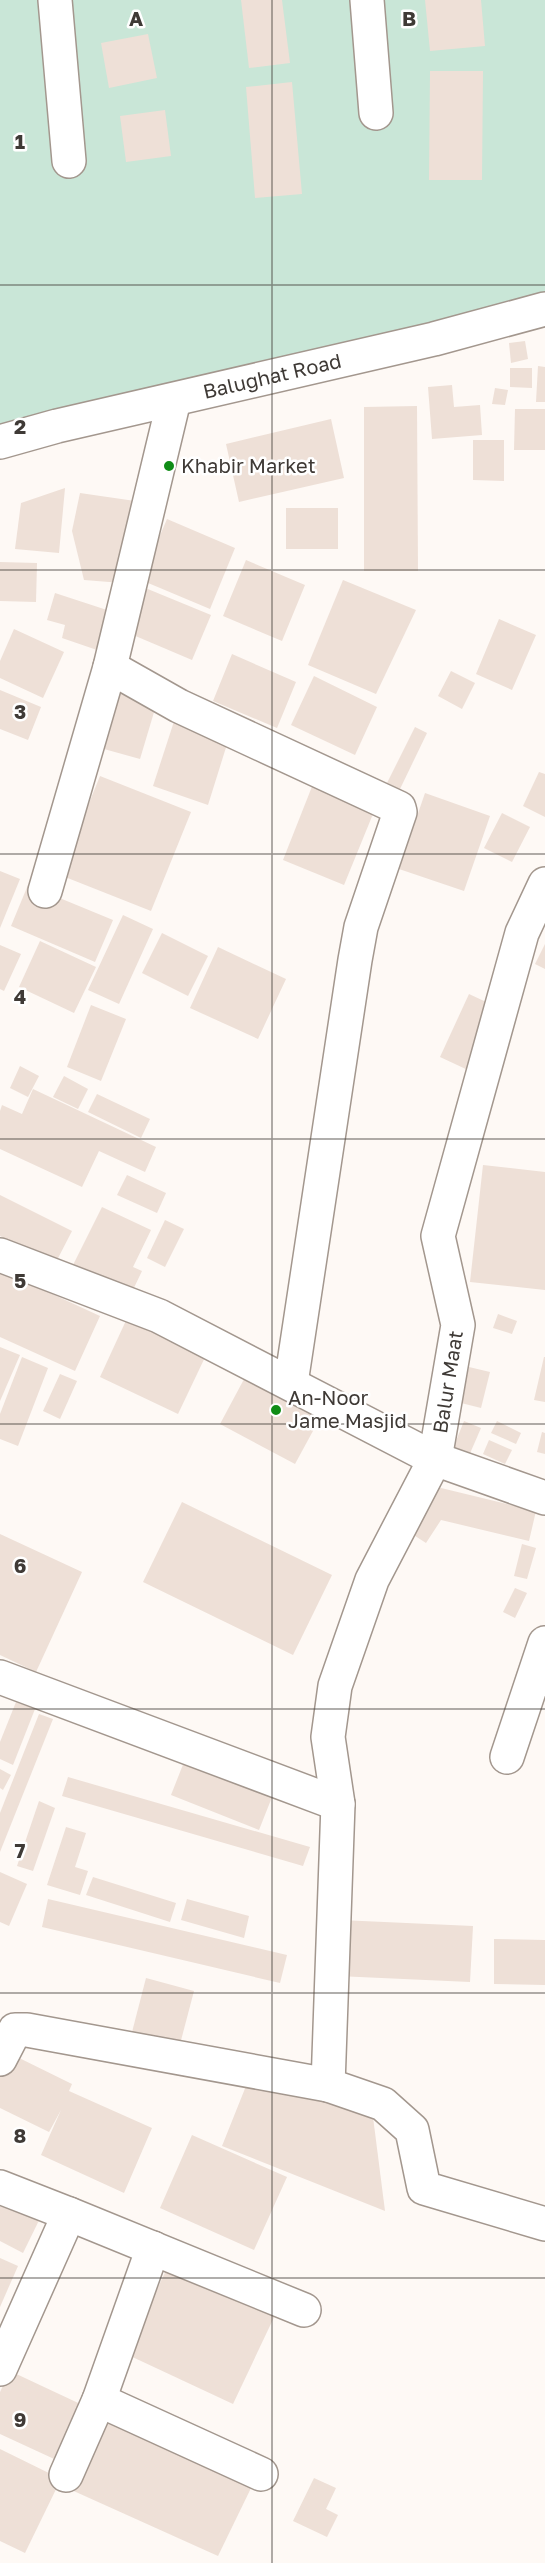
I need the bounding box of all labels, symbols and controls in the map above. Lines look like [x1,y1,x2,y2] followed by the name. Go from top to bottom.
[129,6,143,30] text: A
[402,6,416,30] text: B
[15,129,25,153] text: 1
[201,348,343,403] street label: Balughat Road
[14,414,26,438] text: 2
[181,453,316,477] place label: Khabir Market
[162,459,176,473] marker: Khabir Market
[14,699,26,723] text: 3
[14,984,26,1008] text: 4
[14,1268,26,1292] text: 5
[427,1329,467,1435] street label: Balur Maat
[288,1385,407,1432] place label: An-Noor Jame Masjid
[269,1403,283,1417] marker: An-Noor Jame Masjid
[14,1553,26,1577] text: 6
[15,1838,26,1862] text: 7
[14,2123,26,2147] text: 8
[14,2407,26,2431] text: 9

